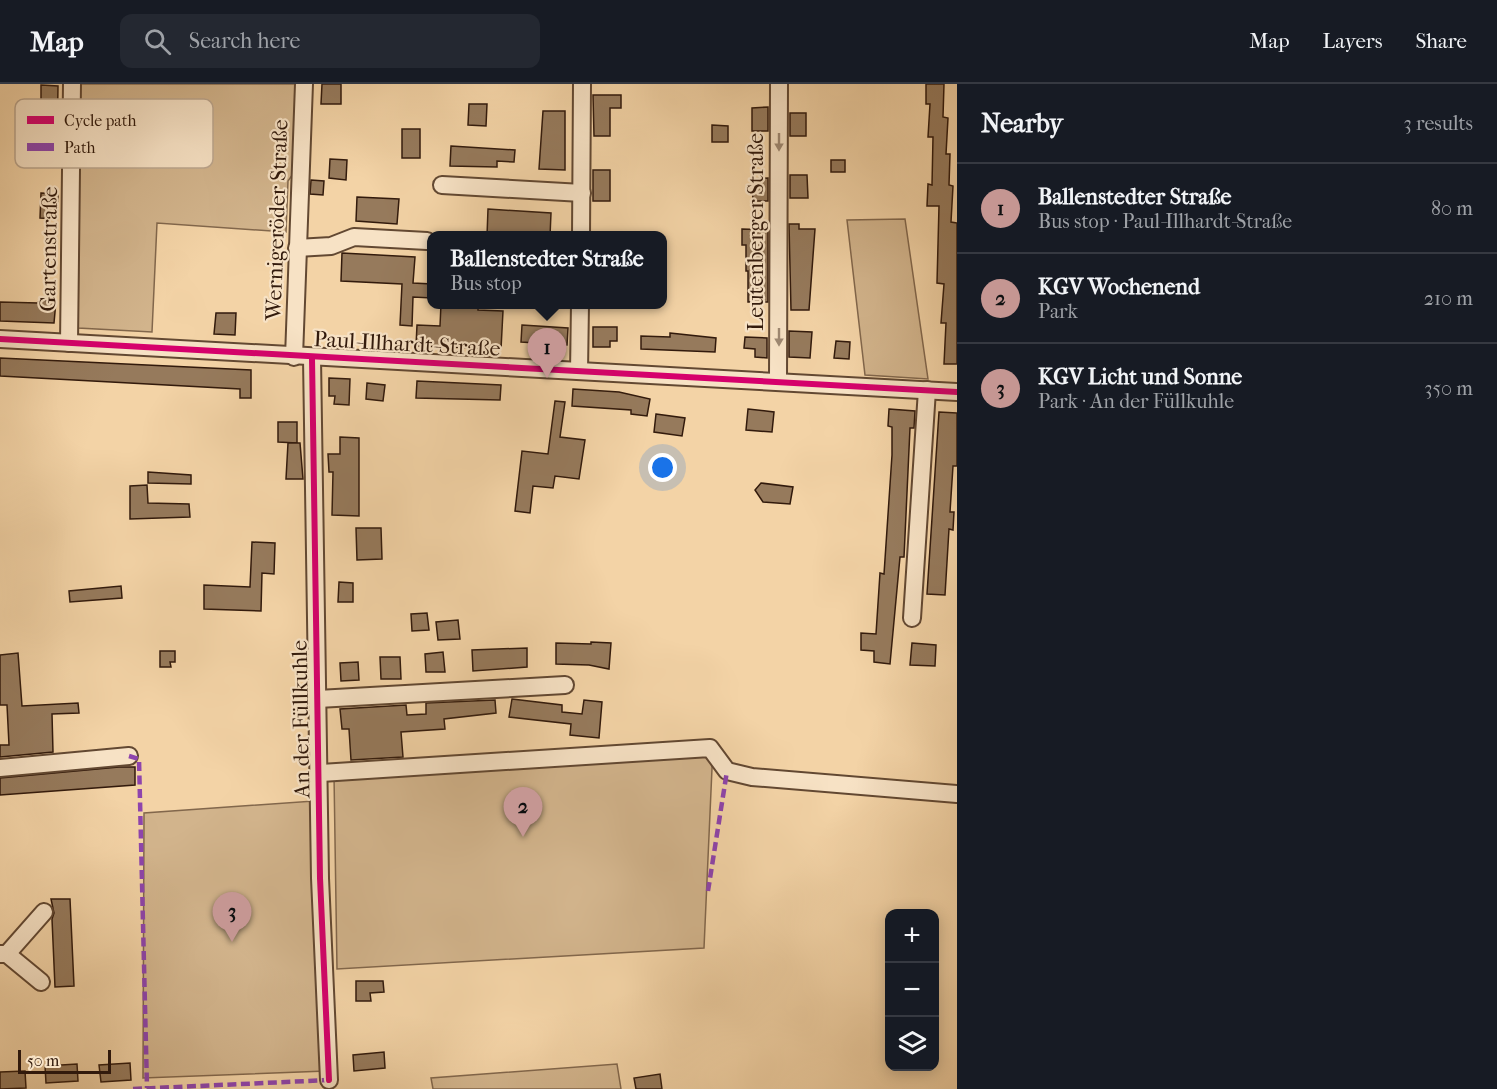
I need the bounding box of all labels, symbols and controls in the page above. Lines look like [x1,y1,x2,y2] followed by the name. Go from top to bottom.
[120,14,540,68] search box
[30,25,84,58] text: Map
[141,25,174,58] icon: search
[189,28,300,54] text: Search here
[1249,29,1290,53] text: Map
[1323,29,1382,53] text: Layers
[1415,29,1467,53] text: Share
[15,99,213,168] legend
[981,108,1063,139] text: Nearby
[64,111,136,130] text: Cycle path
[1404,112,1473,135] text: 3 results
[260,119,294,322] street label: Wernigeröder Straße
[743,133,769,331] street label: Leutenberger Straße
[774,133,784,152] one-way arrow
[64,138,96,157] text: Path
[1038,184,1231,210] text: Ballenstedter Straße
[35,186,63,312] street label: Gartenstraße
[997,197,1004,220] text: 1
[1431,197,1473,220] text: 80 m
[1038,210,1292,233] text: Bus stop · Paul-Illhardt-Straße
[427,231,667,309] popup
[450,246,644,272] text: Ballenstedter Straße
[450,272,522,295] text: Bus stop
[1038,274,1200,300] text: KGV Wochenend
[995,287,1006,310] text: 2
[1424,287,1473,310] text: 210 m
[1038,300,1078,323] text: Park
[313,326,501,362] street label: Paul-Illhardt-Straße
[528,328,566,378] pin: 1
[774,328,784,347] one-way arrow
[1038,364,1242,390] text: KGV Licht und Sonne
[996,377,1005,400] text: 3
[1424,377,1473,400] text: 350 m
[1038,390,1234,413] text: Park · An der Füllkuhle
[648,453,677,482] your location
[287,640,315,799] street label: An der Füllkuhle
[504,788,542,837] pin: 2
[212,892,252,942] pin: 3
[885,909,939,1071] map controls
[885,909,939,963] button: +
[885,963,939,1017] button: −
[885,1017,939,1071] button: layers
[18,1047,111,1074] scale bar
[27,1051,59,1070] text: 50 m

